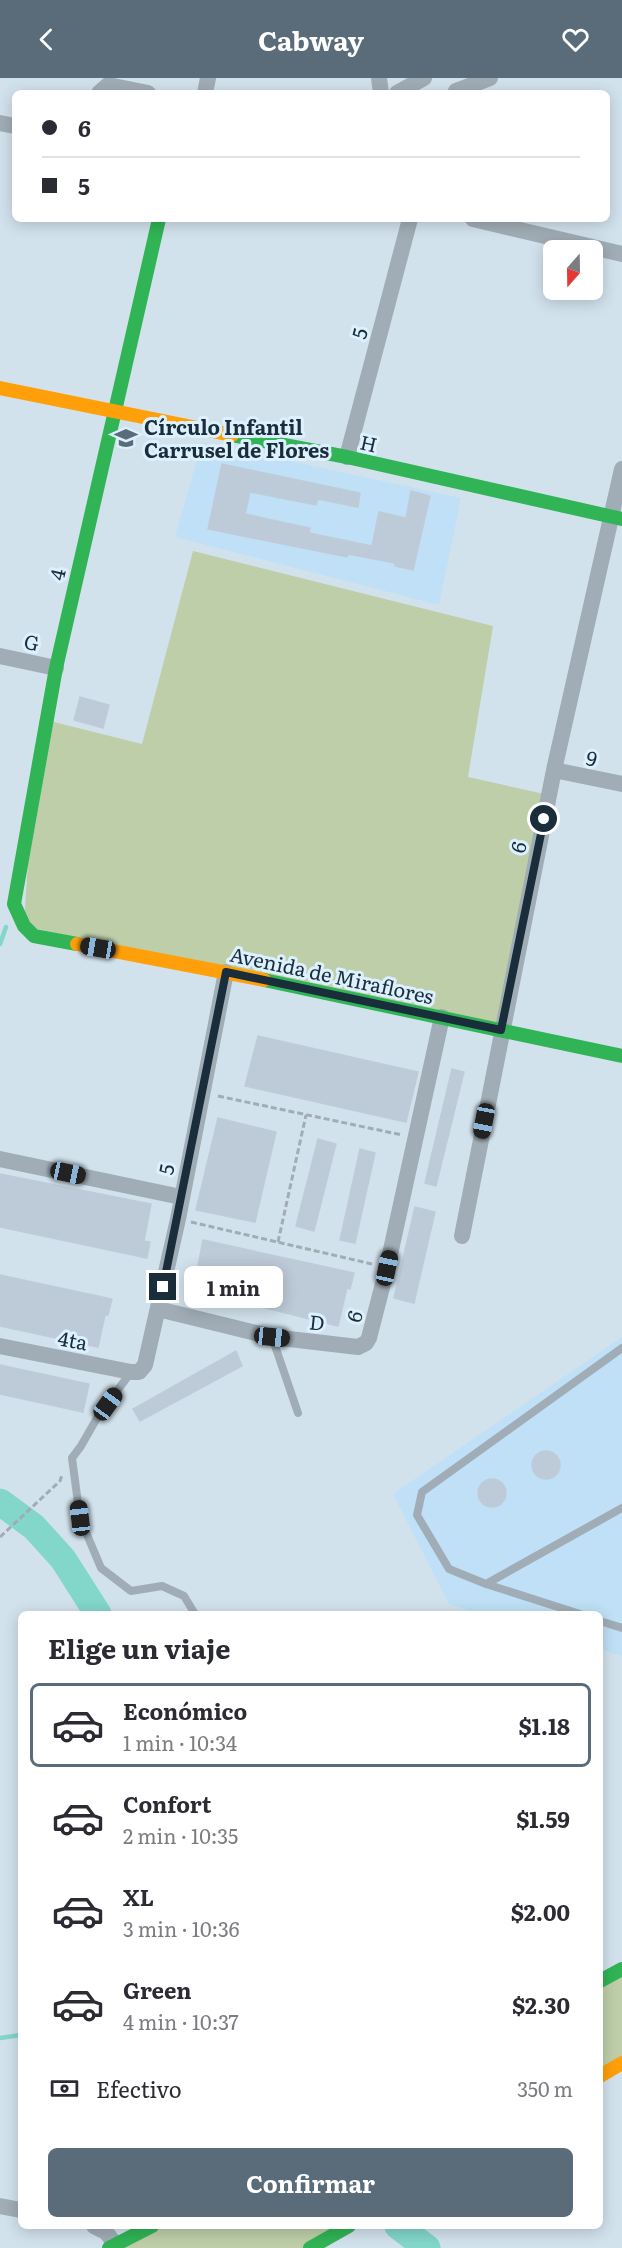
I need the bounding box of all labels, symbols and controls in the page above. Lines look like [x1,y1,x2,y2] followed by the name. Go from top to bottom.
[258,19,364,59] text: Cabway
[30,23,63,56] icon: back
[559,23,592,56] icon: heart
[78,111,91,144] text: 6
[78,169,90,202] text: 5
[543,240,603,300] north arrow
[543,240,603,300] map controls
[342,324,374,342] street label: 5
[144,411,329,464] place label: Círculo Infantil Carrusel de Flores
[113,425,139,451] school or university icon: Círculo Infantil Carrusel de Flores
[357,425,381,459] street label: H
[40,565,72,583] street label: 4
[22,625,42,657] street label: G
[584,741,600,773] street label: 9
[530,805,557,832] route start
[501,839,533,855] street label: 6
[79,936,117,960] car
[227,938,437,1010] street label: Avenida de Miraflores
[472,1102,496,1140] car
[49,1160,87,1186] car
[149,1161,181,1177] street label: 5
[374,1249,400,1287] car
[184,1266,283,1308] callout: 1 min
[207,1272,260,1302] text: 1 min
[149,1273,176,1300] route end
[308,1305,326,1337] street label: D
[337,1307,369,1325] street label: 6
[56,1321,91,1357] street label: 4ta
[253,1326,291,1348] car
[90,1384,126,1424] car
[69,1499,91,1537] car
[48,1627,231,1667] text: Elige un viaje
[123,1694,247,1727] text: Económico
[51,1698,105,1752] icon: car
[518,1709,570,1742] text: $1.18
[123,1727,237,1757] text: 1 min · 10:34
[123,1787,211,1820] text: Confort
[51,1791,105,1845] icon: car
[516,1802,570,1835] text: $1.59
[123,1820,238,1850] text: 2 min · 10:35
[123,1880,154,1913] text: XL
[51,1884,105,1938] icon: car
[511,1895,570,1928] text: $2.00
[123,1913,240,1943] text: 3 min · 10:36
[123,1973,192,2006] text: Green
[51,1977,105,2031] icon: car
[512,1988,570,2021] text: $2.30
[123,2006,239,2036] text: 4 min · 10:37
[48,2072,81,2105] icon: cash
[96,2072,182,2105] text: Efectivo
[517,2073,573,2103] text: 350 m
[48,2148,573,2217] button: Confirmar

